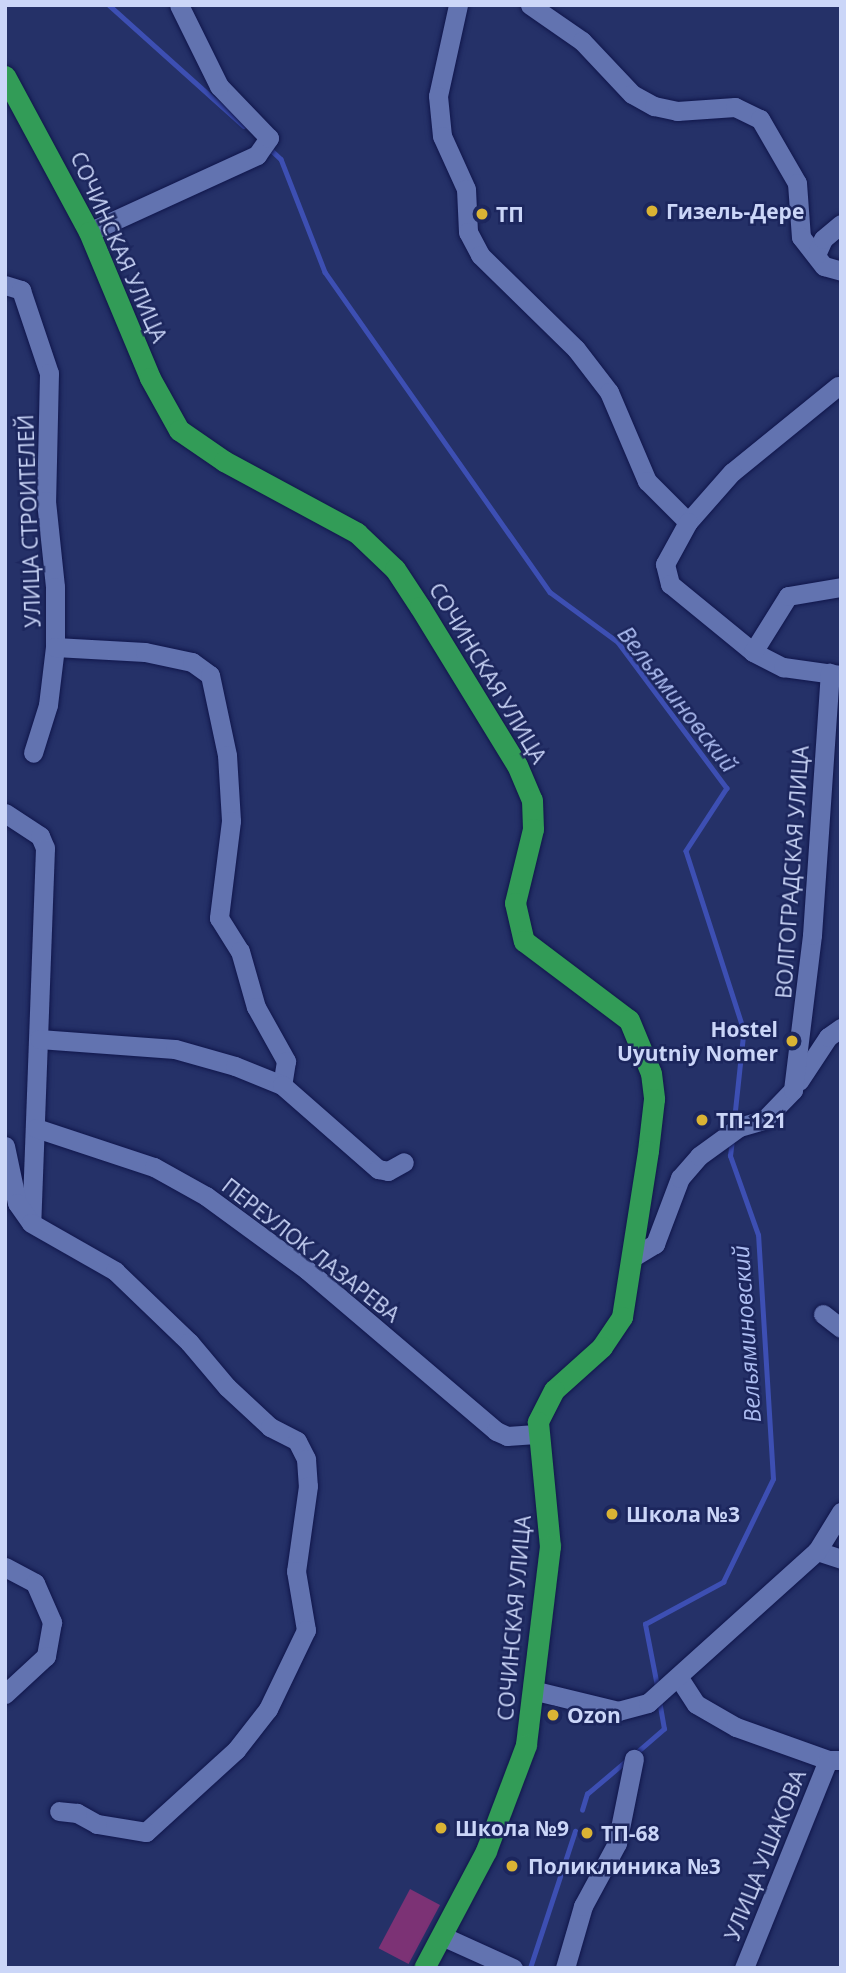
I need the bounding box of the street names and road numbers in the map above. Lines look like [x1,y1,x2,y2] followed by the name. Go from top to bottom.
[66,148,172,346] street label: СОЧИНСКАЯ УЛИЦА
[13,414,45,628] street label: УЛИЦА СТРОИТЕЛЕЙ
[424,578,552,768] street label: СОЧИНСКАЯ УЛИЦА
[771,745,813,999] street label: ВОЛГОГРАДСКАЯ УЛИЦА
[217,1173,405,1327] street label: ПЕРЕУЛОК ЛАЗАРЕВА
[492,1514,536,1722] street label: СОЧИНСКАЯ УЛИЦА
[719,1766,811,1944] street label: УЛИЦА УШАКОВА

